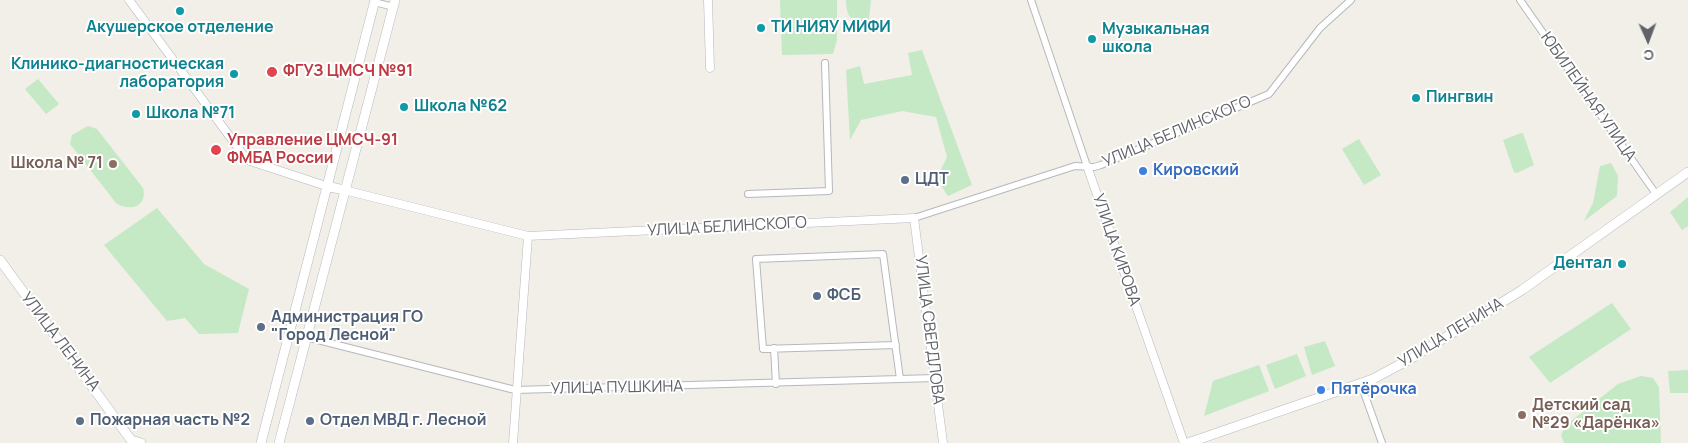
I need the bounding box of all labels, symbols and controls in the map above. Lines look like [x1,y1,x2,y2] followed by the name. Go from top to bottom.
[174,5,186,17] marker: Акушерское отделение
[1623,15,1673,65] north arrow
[86,18,274,38] place label: Акушерское отделение
[771,18,891,38] place label: ТИ НИЯУ МИФИ
[1102,20,1210,58] place label: Музыкальная школа
[755,22,767,34] marker: ТИ НИЯУ МИФИ
[1536,29,1640,165] street label: ЮБИЛЕЙНАЯ УЛИЦА
[1086,33,1098,45] marker: Музыкальная школа
[1643,46,1654,65] text: С
[11,55,224,93] place label: Клинико-диагностическая лаборатория
[283,62,413,82] place label: ФГУЗ ЦМСЧ №91
[265,65,279,79] marker: ФГУЗ ЦМСЧ №91
[228,68,240,80] marker: Клинико-диагностическая лаборатория
[1426,88,1494,108] place label: Пингвин
[1100,92,1254,172] street label: УЛИЦА БЕЛИНСКОГО
[1410,92,1422,104] marker: Пингвин
[414,97,507,117] place label: Школа №62
[398,101,410,113] marker: Школа №62
[146,104,235,124] place label: Школа №71
[130,108,142,120] marker: Школа №71
[227,131,398,169] place label: Управление ЦМСЧ-91 ФМБА России
[209,143,223,157] marker: Управление ЦМСЧ-91 ФМБА России
[11,154,103,174] place label: Школа № 71
[107,158,119,170] marker: Школа № 71
[1153,161,1239,181] place label: Кировский
[1137,165,1149,177] marker: Кировский
[915,170,949,190] place label: ЦДТ
[899,174,911,186] marker: ЦДТ
[1088,191,1144,309] street label: УЛИЦА КИРОВА
[647,213,807,241] street label: УЛИЦА БЕЛИНСКОГО
[910,254,948,406] street label: УЛИЦА СВЕРДЛОВА
[1553,254,1612,274] place label: Дентал
[1616,258,1628,270] marker: Дентал
[827,286,861,306] place label: ФСБ
[16,289,104,395] street label: УЛИЦА ЛЕНИНА
[811,290,823,302] marker: ФСБ
[1395,294,1507,372] street label: УЛИЦА ЛЕНИНА
[271,308,423,346] place label: Администрация ГО "Город Лесной"
[255,321,267,333] marker: Администрация ГО "Город Лесной"
[550,377,684,399] street label: УЛИЦА ПУШКИНА
[1331,380,1417,400] place label: Пятёрочка
[1315,384,1327,396] marker: Пятёрочка
[1532,396,1660,434] place label: Детский сад №29 «Дарёнка»
[1516,409,1528,421] marker: Детский сад №29 «Дарёнка»
[90,411,250,431] place label: Пожарная часть №2
[320,411,486,431] place label: Отдел МВД г. Лесной
[74,415,86,427] marker: Пожарная часть №2
[304,415,316,427] marker: Отдел МВД г. Лесной

